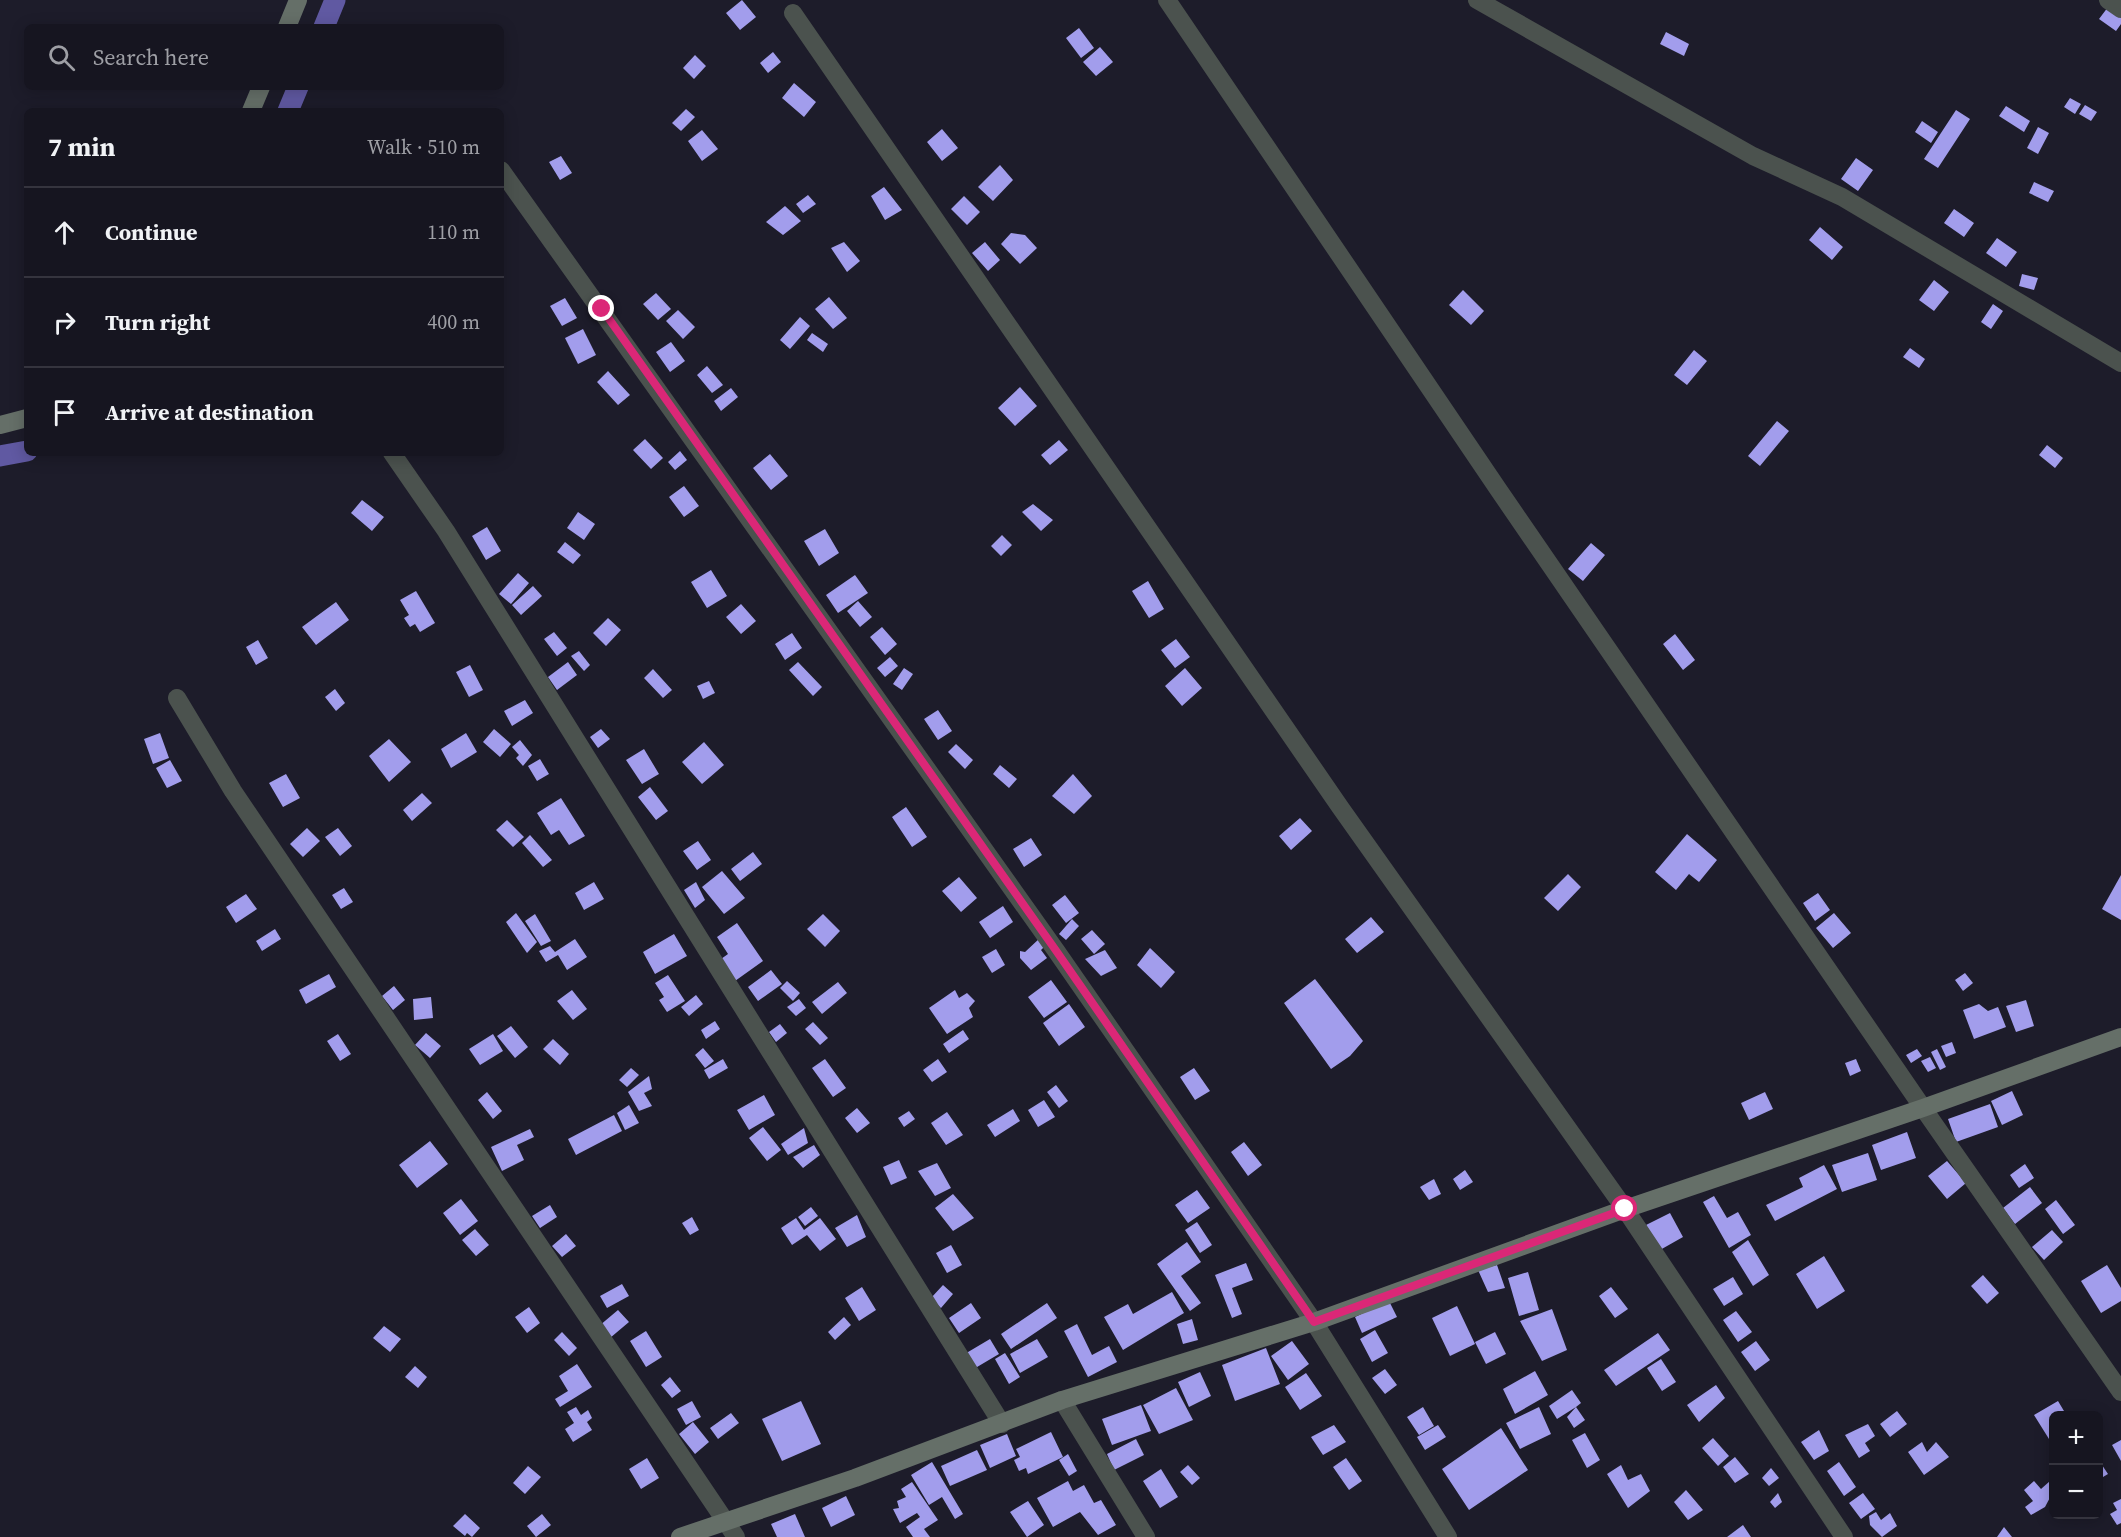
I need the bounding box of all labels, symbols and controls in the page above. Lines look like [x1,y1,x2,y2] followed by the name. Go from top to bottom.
[24,24,504,90] search box
[45,41,78,74] icon: search
[93,42,209,72] text: Search here
[48,129,115,165] text: 7 min
[367,133,480,161] text: Walk · 510 m
[48,216,81,249] icon: ahead
[105,217,198,247] text: Continue
[427,218,480,246] text: 110 m
[588,295,614,321] route end
[48,306,81,339] icon: right
[105,307,210,337] text: Turn right
[427,308,480,336] text: 400 m
[48,396,81,429] icon: arrive
[105,397,314,427] text: Arrive at destination
[1611,1195,1637,1221] route start
[2049,1411,2103,1519] map controls
[2049,1411,2103,1465] button: +
[2049,1465,2103,1519] button: −

